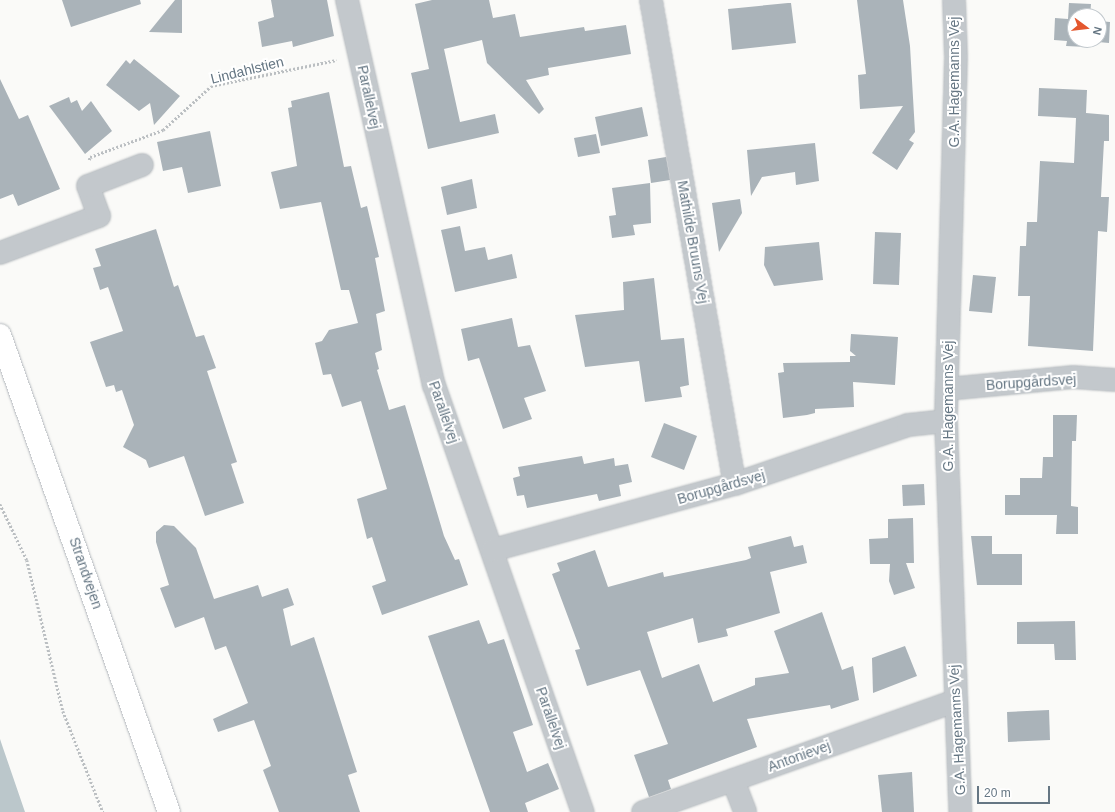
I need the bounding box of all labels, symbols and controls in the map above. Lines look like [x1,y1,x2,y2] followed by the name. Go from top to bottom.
[1067,8,1107,48] north arrow
[946,17,962,147] street label: G.A. Hagemanns Vej
[1091,25,1104,36] text: N
[209,53,285,87] street label: Lindahlstien
[354,64,384,130] street label: Parallelvej
[674,179,712,305] street label: Mathilde Bruuns Vej
[940,341,956,471] street label: G.A. Hagemanns Vej
[985,370,1077,394] street label: Borupgårdsvej
[426,379,462,445] street label: Parallelvej
[675,466,767,508] street label: Borupgårdsvej
[66,535,106,611] street label: Strandvejen
[945,664,969,796] street label: G.A. Hagemanns Vej
[533,685,569,751] street label: Parallelvej
[765,737,833,775] street label: Antonievej
[979,778,1052,804] scale bar
[984,786,1011,800] text: 20 m

